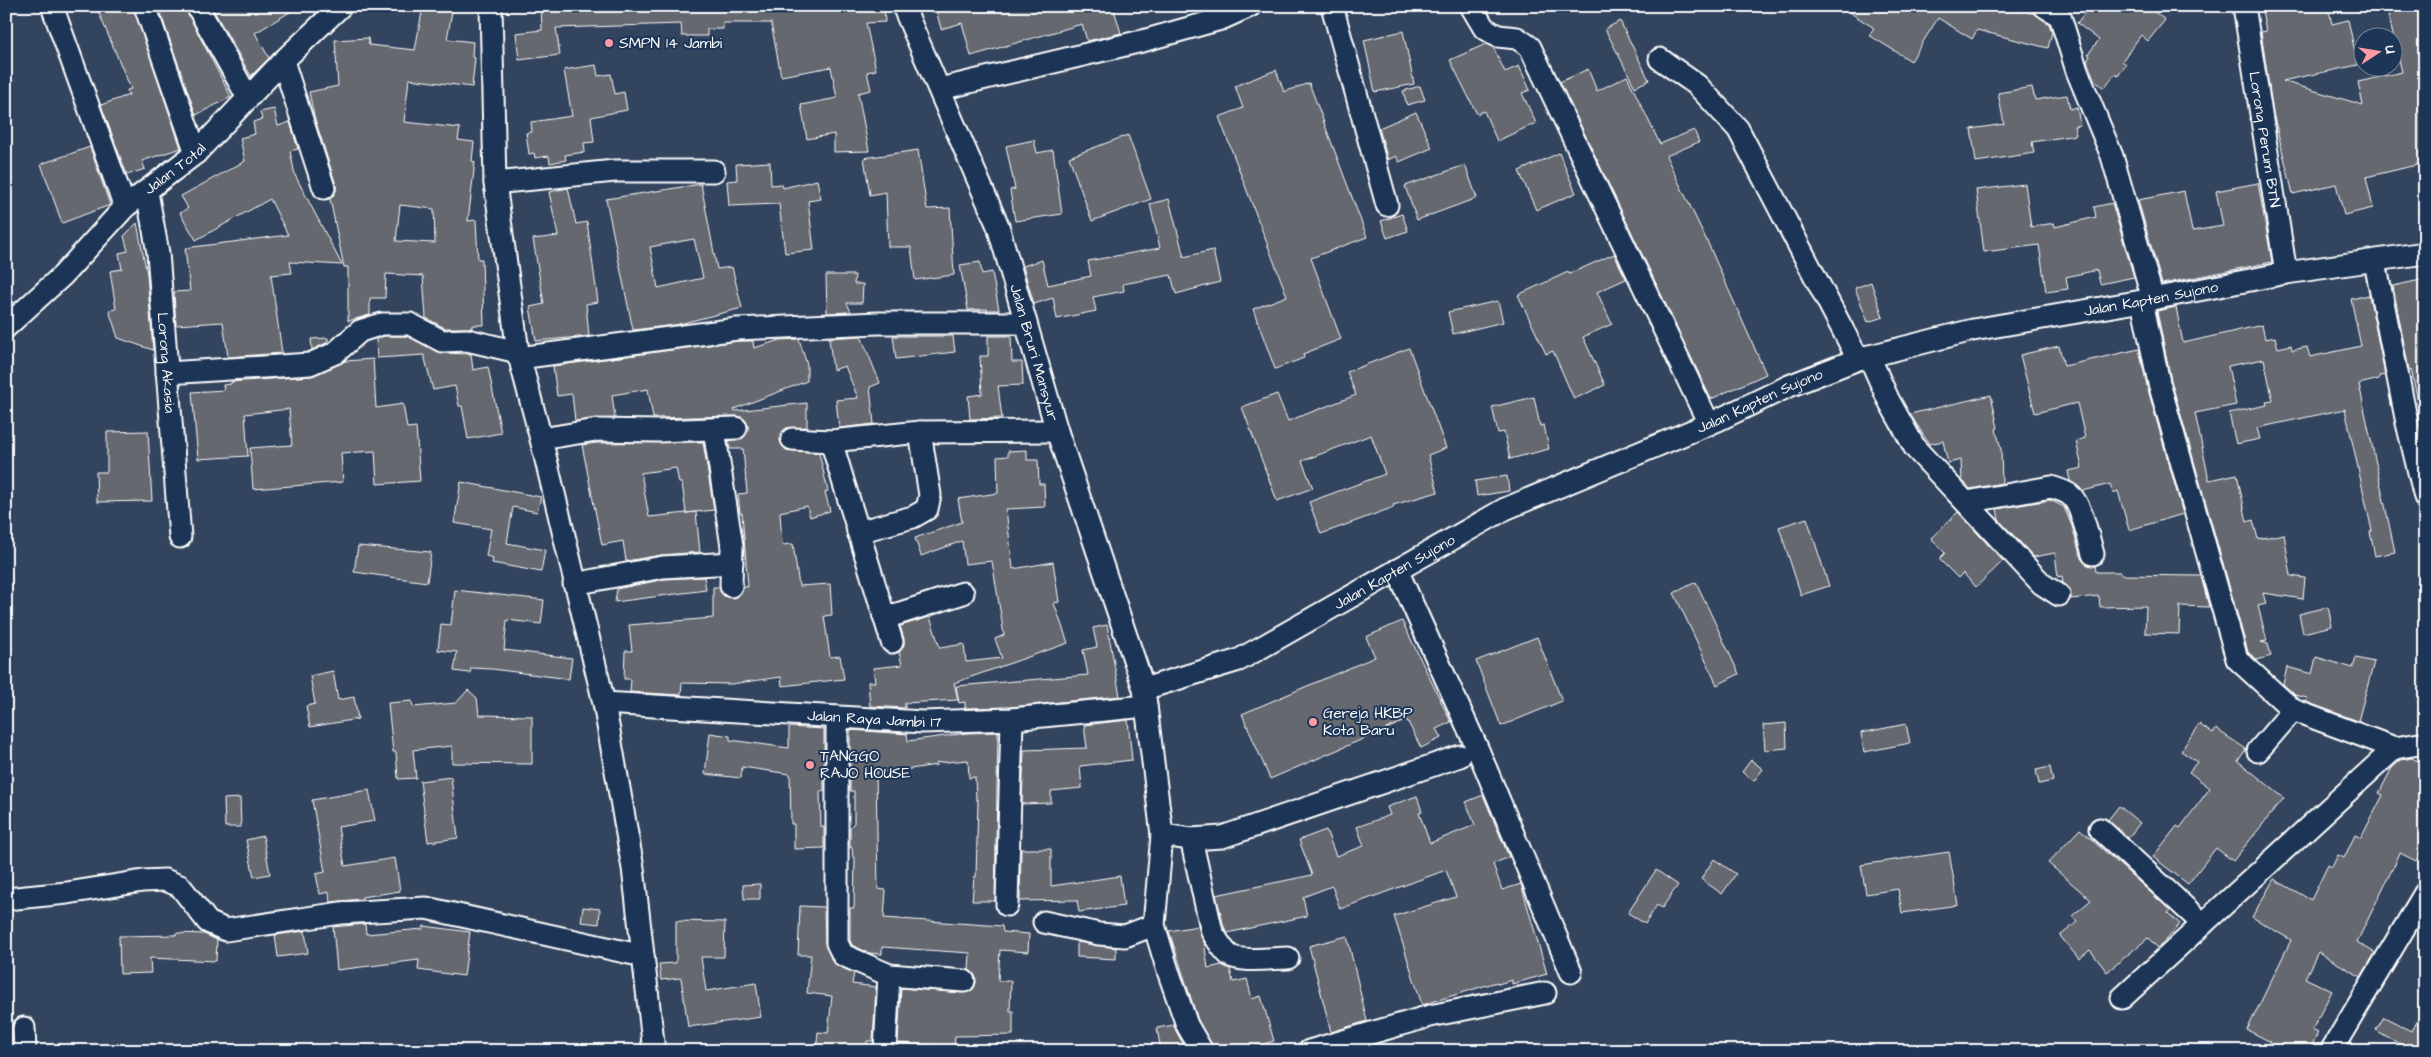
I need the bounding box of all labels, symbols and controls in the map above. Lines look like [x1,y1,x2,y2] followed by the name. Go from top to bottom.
[2354,28,2404,78] north arrow
[619,33,723,54] place label: SMPN 14 Jambi
[603,37,615,49] marker: SMPN 14 Jambi
[2379,44,2400,56] text: U
[2243,70,2286,209] street label: Lorong Perum BTN
[140,139,211,200] street label: Jalan Total
[2082,276,2220,322] street label: Jalan Kapten Sujono
[1004,281,1064,423] street label: Jalan Bruri Mansyur
[152,312,180,414] street label: Lorong Akasia
[1694,364,1826,439] street label: Jalan Kapten Sujono
[1330,529,1460,615] street label: Jalan Kapten Sujono
[1323,703,1413,741] place label: Gereja HKBP Kota Baru
[807,705,942,733] street label: Jalan Raya Jambi 17
[1307,716,1319,728] marker: Gereja HKBP Kota Baru
[820,746,910,784] place label: TANGGO RAJO HOUSE
[804,759,816,771] marker: TANGGO RAJO HOUSE

